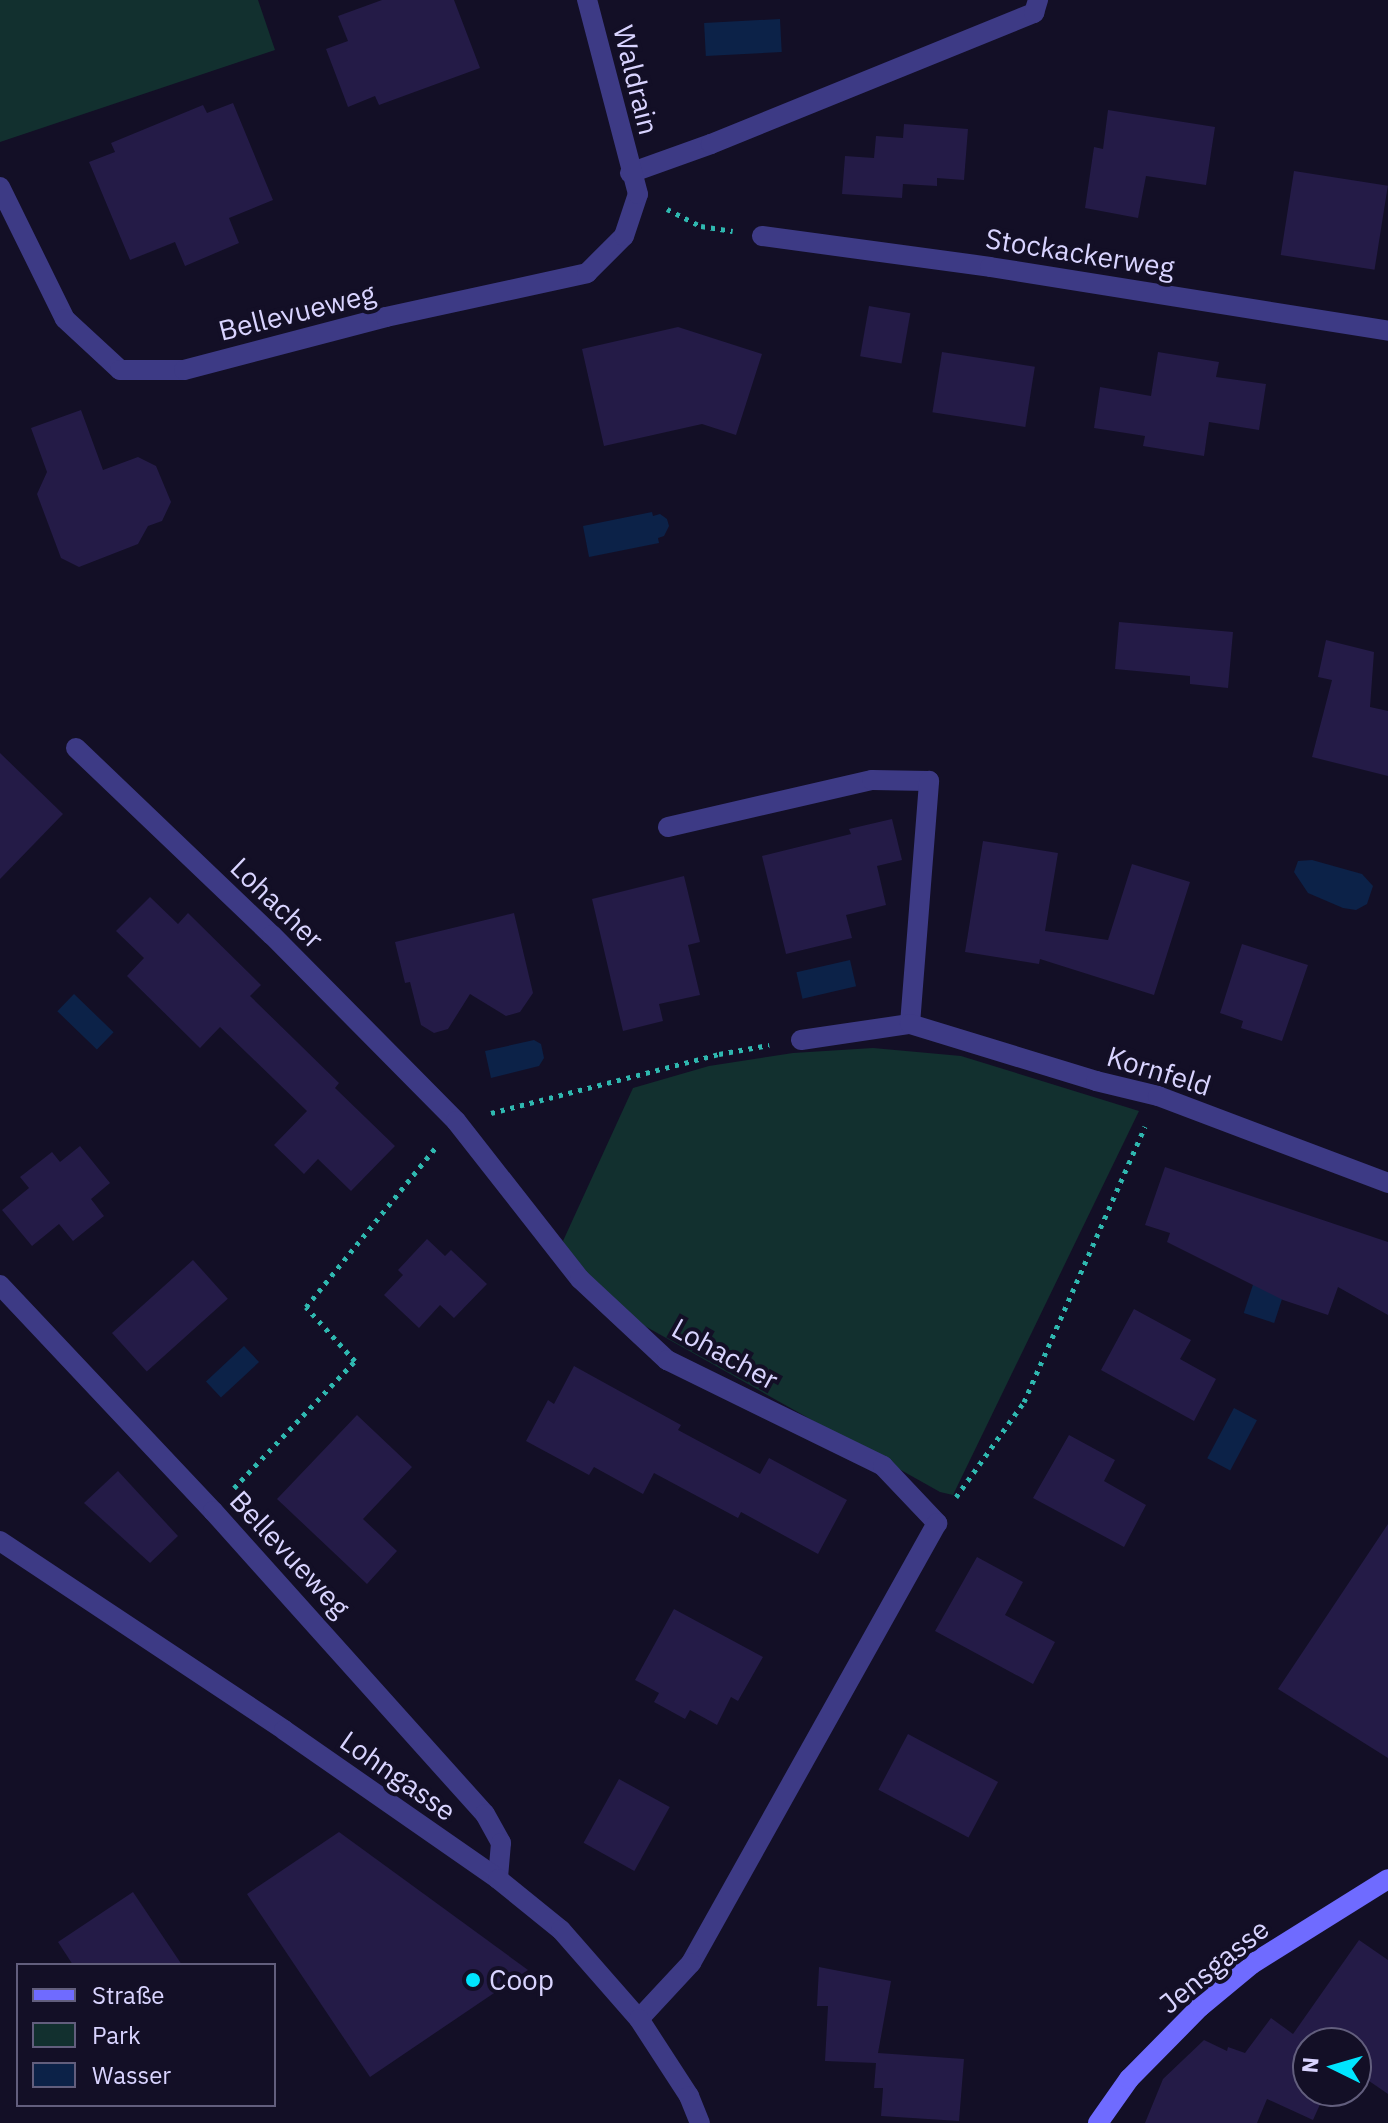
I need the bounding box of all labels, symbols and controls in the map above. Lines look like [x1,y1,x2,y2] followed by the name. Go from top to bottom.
[606,22,666,138] street label: Waldrain
[983,221,1177,285] street label: Stockackerweg
[215,276,379,348] street label: Bellevueweg
[224,851,330,955] street label: Lohacher
[1103,1039,1215,1103] street label: Kornfeld
[666,1311,784,1397] street label: Lohacher
[223,1484,357,1624] street label: Bellevueweg
[334,1724,462,1828] street label: Lohngasse
[1153,1912,1275,2020] street label: Jensgasse
[16,1963,276,2107] legend
[489,1963,554,1997] place label: Coop
[464,1971,482,1989] marker: Coop
[92,1979,164,2011] text: Straße
[92,2019,141,2051] text: Park
[1292,2027,1372,2107] north arrow
[1294,2056,1325,2074] text: N
[92,2059,171,2091] text: Wasser

